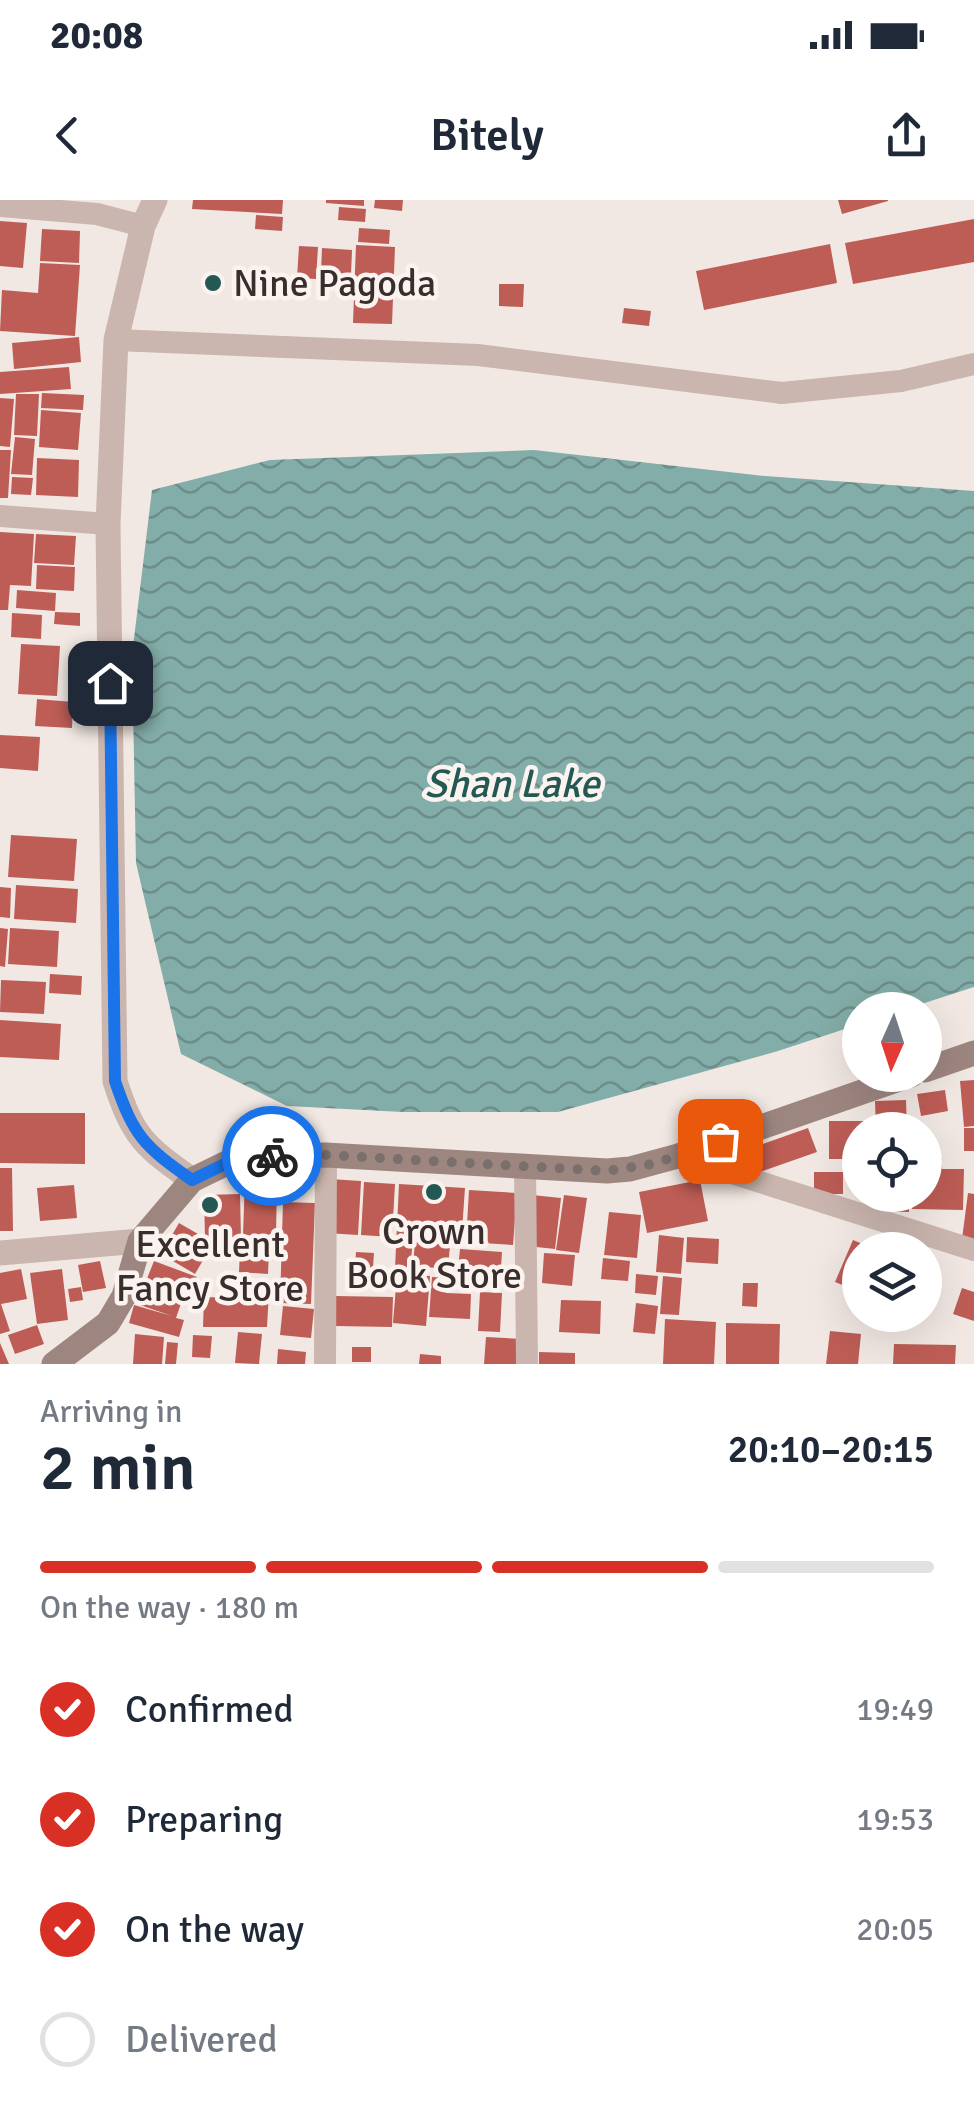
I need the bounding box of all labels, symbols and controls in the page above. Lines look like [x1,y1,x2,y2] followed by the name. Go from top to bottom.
[50,12,143,59] text: 20:08
[40,108,95,163] icon: back
[430,108,544,163] text: Bitely
[879,108,934,163] icon: share
[233,260,436,307] place label: Nine Pagoda
[202,272,224,294] marker: Nine Pagoda
[68,641,153,726] pin
[83,656,138,711] icon: home
[425,759,601,809] water label: Shan Lake
[842,992,942,1092] north arrow
[842,992,942,1332] map controls
[678,1099,763,1184] pin
[222,1106,322,1206] courier
[842,1112,942,1212] button: locate
[693,1114,748,1169] icon: bag
[245,1129,300,1184] icon: bike
[423,1181,445,1203] marker: Crown Book Store
[199,1194,221,1216] marker: Excellent Fancy Store
[346,1208,522,1299] place label: Crown Book Store
[116,1221,304,1312] place label: Excellent Fancy Store
[842,1232,942,1332] button: layers
[40,1392,182,1431] text: Arriving in
[728,1426,934,1473] text: 20:10–20:15
[40,1428,196,1508] text: 2 min
[40,1588,299,1627] text: On the way · 180 m
[40,1682,95,1737] icon: check
[125,1686,294,1733] text: Confirmed
[856,1690,934,1729] text: 19:49
[40,1792,95,1847] icon: check
[125,1796,283,1843] text: Preparing
[856,1800,934,1839] text: 19:53
[40,1902,95,1957] icon: check
[125,1906,304,1953] text: On the way
[856,1910,934,1949] text: 20:05
[125,2016,278,2063] text: Delivered

